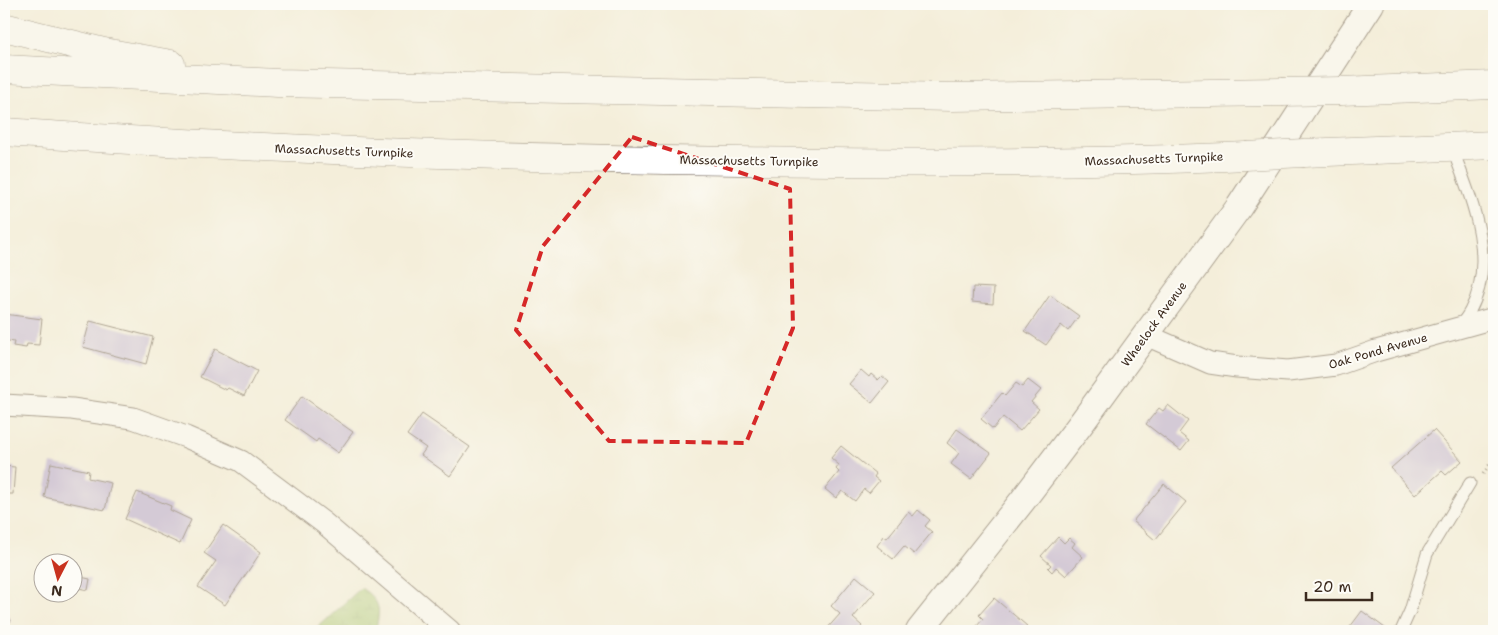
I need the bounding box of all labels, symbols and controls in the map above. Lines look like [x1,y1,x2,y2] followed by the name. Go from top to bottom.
[274,141,414,161] street label: Massachusetts Turnpike
[1084,149,1224,169] street label: Massachusetts Turnpike
[679,152,819,170] street label: Massachusetts Turnpike
[1118,278,1191,370] street label: Wheelock Avenue
[1327,329,1430,373] street label: Oak Pond Avenue
[32,552,82,602] north arrow
[1306,570,1372,602] scale bar
[1313,577,1352,597] text: 20 m
[50,581,63,600] text: N

